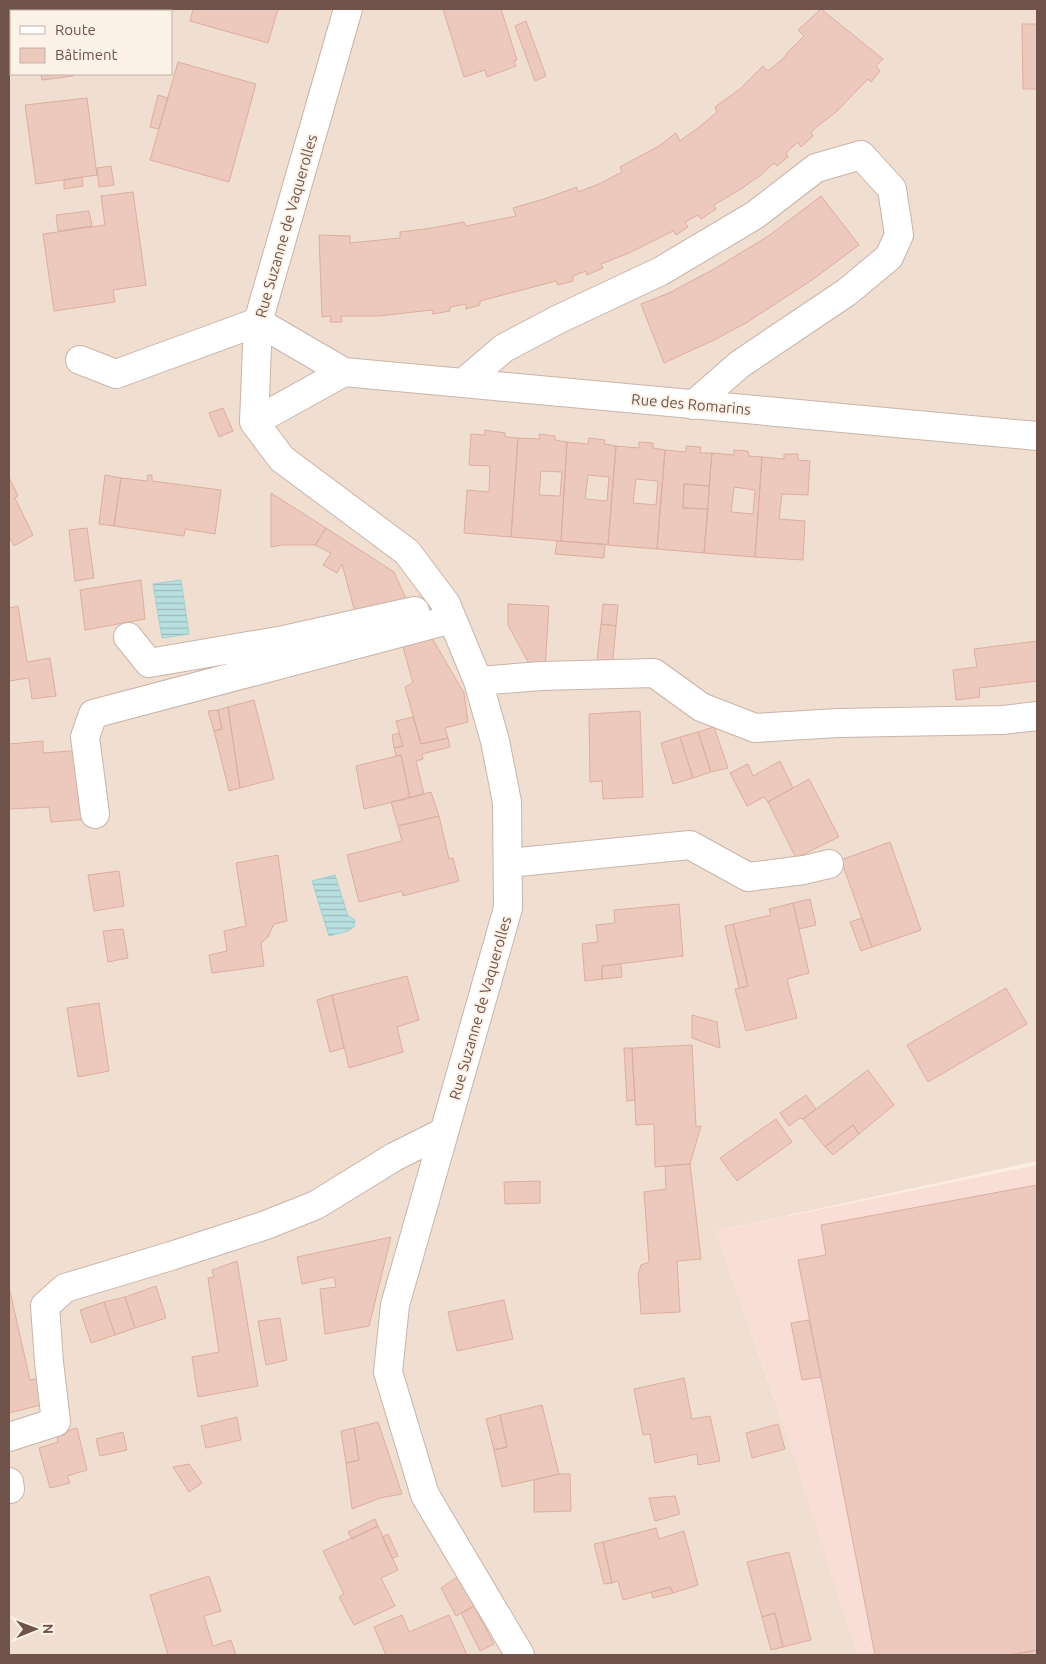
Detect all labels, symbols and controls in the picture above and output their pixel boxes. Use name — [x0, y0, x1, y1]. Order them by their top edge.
legend — [10, 10, 172, 75]
text: Route — [55, 21, 96, 38]
text: Bâtiment — [55, 46, 118, 63]
street label: Rue Suzanne de Vaquerolles — [252, 132, 320, 320]
street label: Rue des Romarins — [631, 390, 751, 418]
street label: Rue Suzanne de Vaquerolles — [446, 914, 514, 1102]
north arrow — [10, 1604, 60, 1654]
text: N — [40, 1623, 56, 1634]

